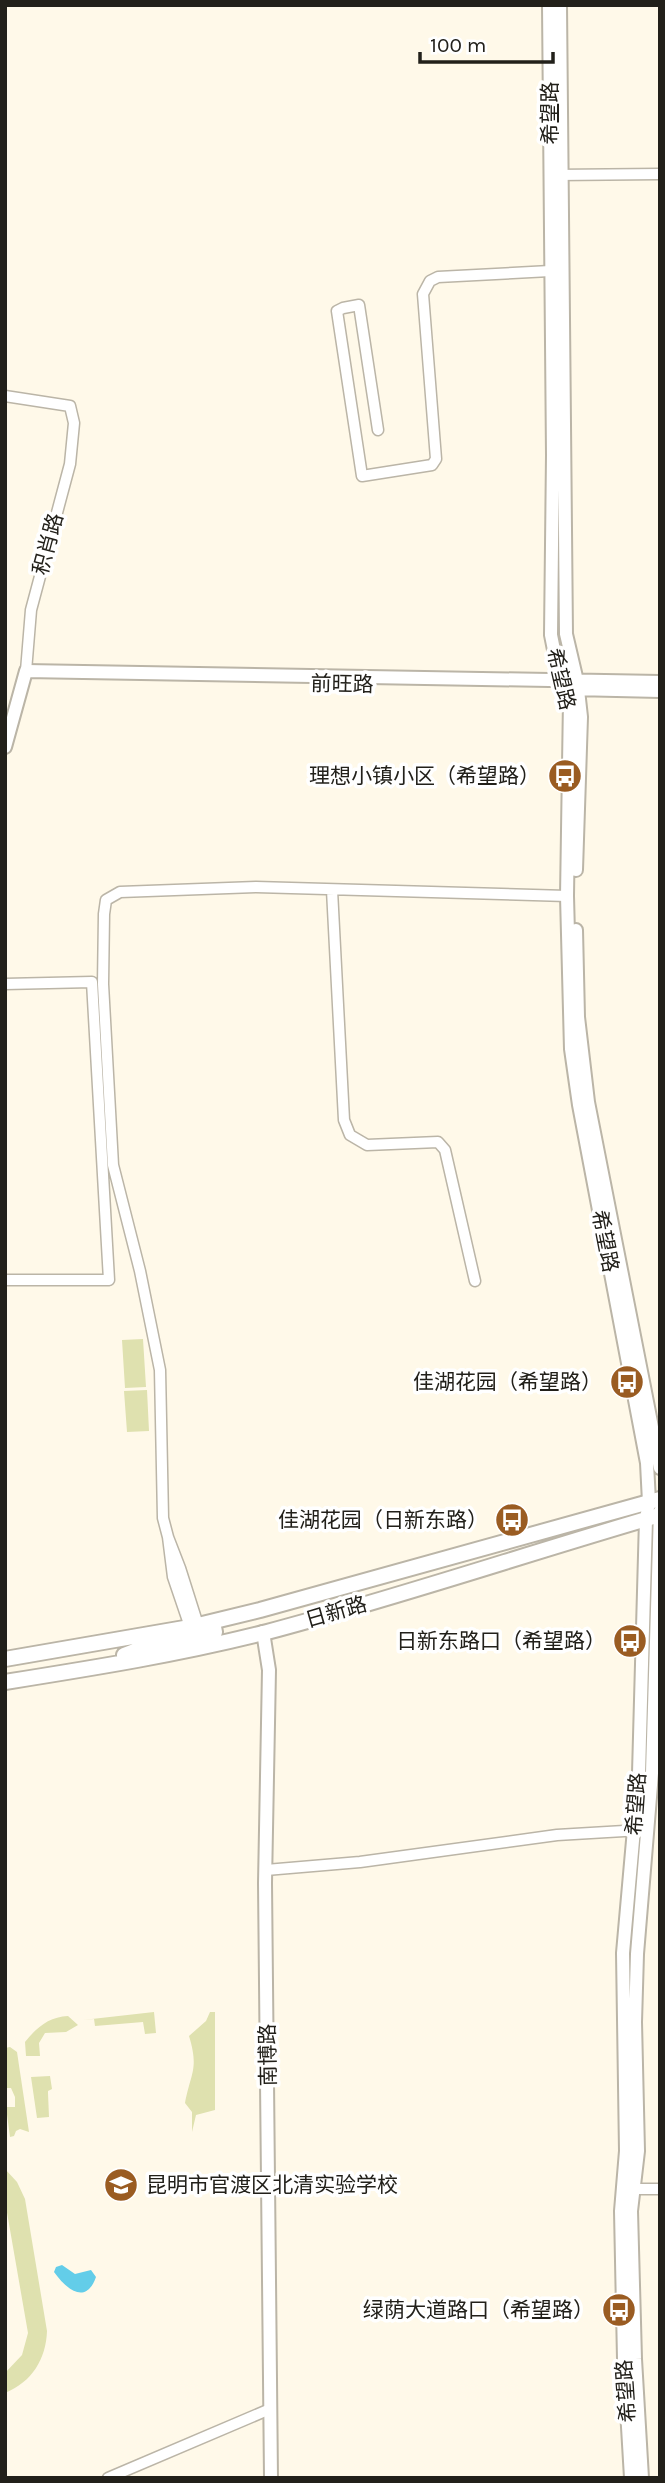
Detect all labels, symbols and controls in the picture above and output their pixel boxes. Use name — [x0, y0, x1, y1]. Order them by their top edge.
scale bar — [420, 21, 553, 65]
text: 100 m — [430, 33, 487, 57]
street label: 希望路 — [538, 82, 562, 145]
street label: 积肖路 — [28, 510, 68, 578]
street label: 希望路 — [542, 646, 580, 712]
street label: 前旺路 — [310, 671, 374, 697]
bus stop icon: 理想小镇小区（希望路） — [546, 757, 584, 795]
place label: 理想小镇小区（希望路） — [309, 764, 540, 788]
street label: 希望路 — [587, 1208, 623, 1274]
bus stop icon: 佳湖花园（希望路） — [608, 1363, 646, 1401]
place label: 佳湖花园（希望路） — [413, 1370, 602, 1394]
bus stop icon: 佳湖花园（日新东路） — [493, 1501, 531, 1539]
place label: 佳湖花园（日新东路） — [278, 1508, 488, 1532]
street label: 日新路 — [302, 1592, 370, 1632]
bus stop icon: 日新东路口（希望路） — [611, 1622, 649, 1660]
place label: 日新东路口（希望路） — [396, 1629, 606, 1653]
street label: 希望路 — [622, 1772, 650, 1836]
street label: 南博路 — [255, 2023, 281, 2087]
school or university icon: 昆明市官渡区北清实验学校 — [102, 2166, 140, 2204]
place label: 昆明市官渡区北清实验学校 — [146, 2173, 398, 2197]
bus stop icon: 绿荫大道路口（希望路） — [600, 2291, 638, 2329]
place label: 绿荫大道路口（希望路） — [363, 2298, 594, 2322]
street label: 希望路 — [612, 2359, 640, 2423]

